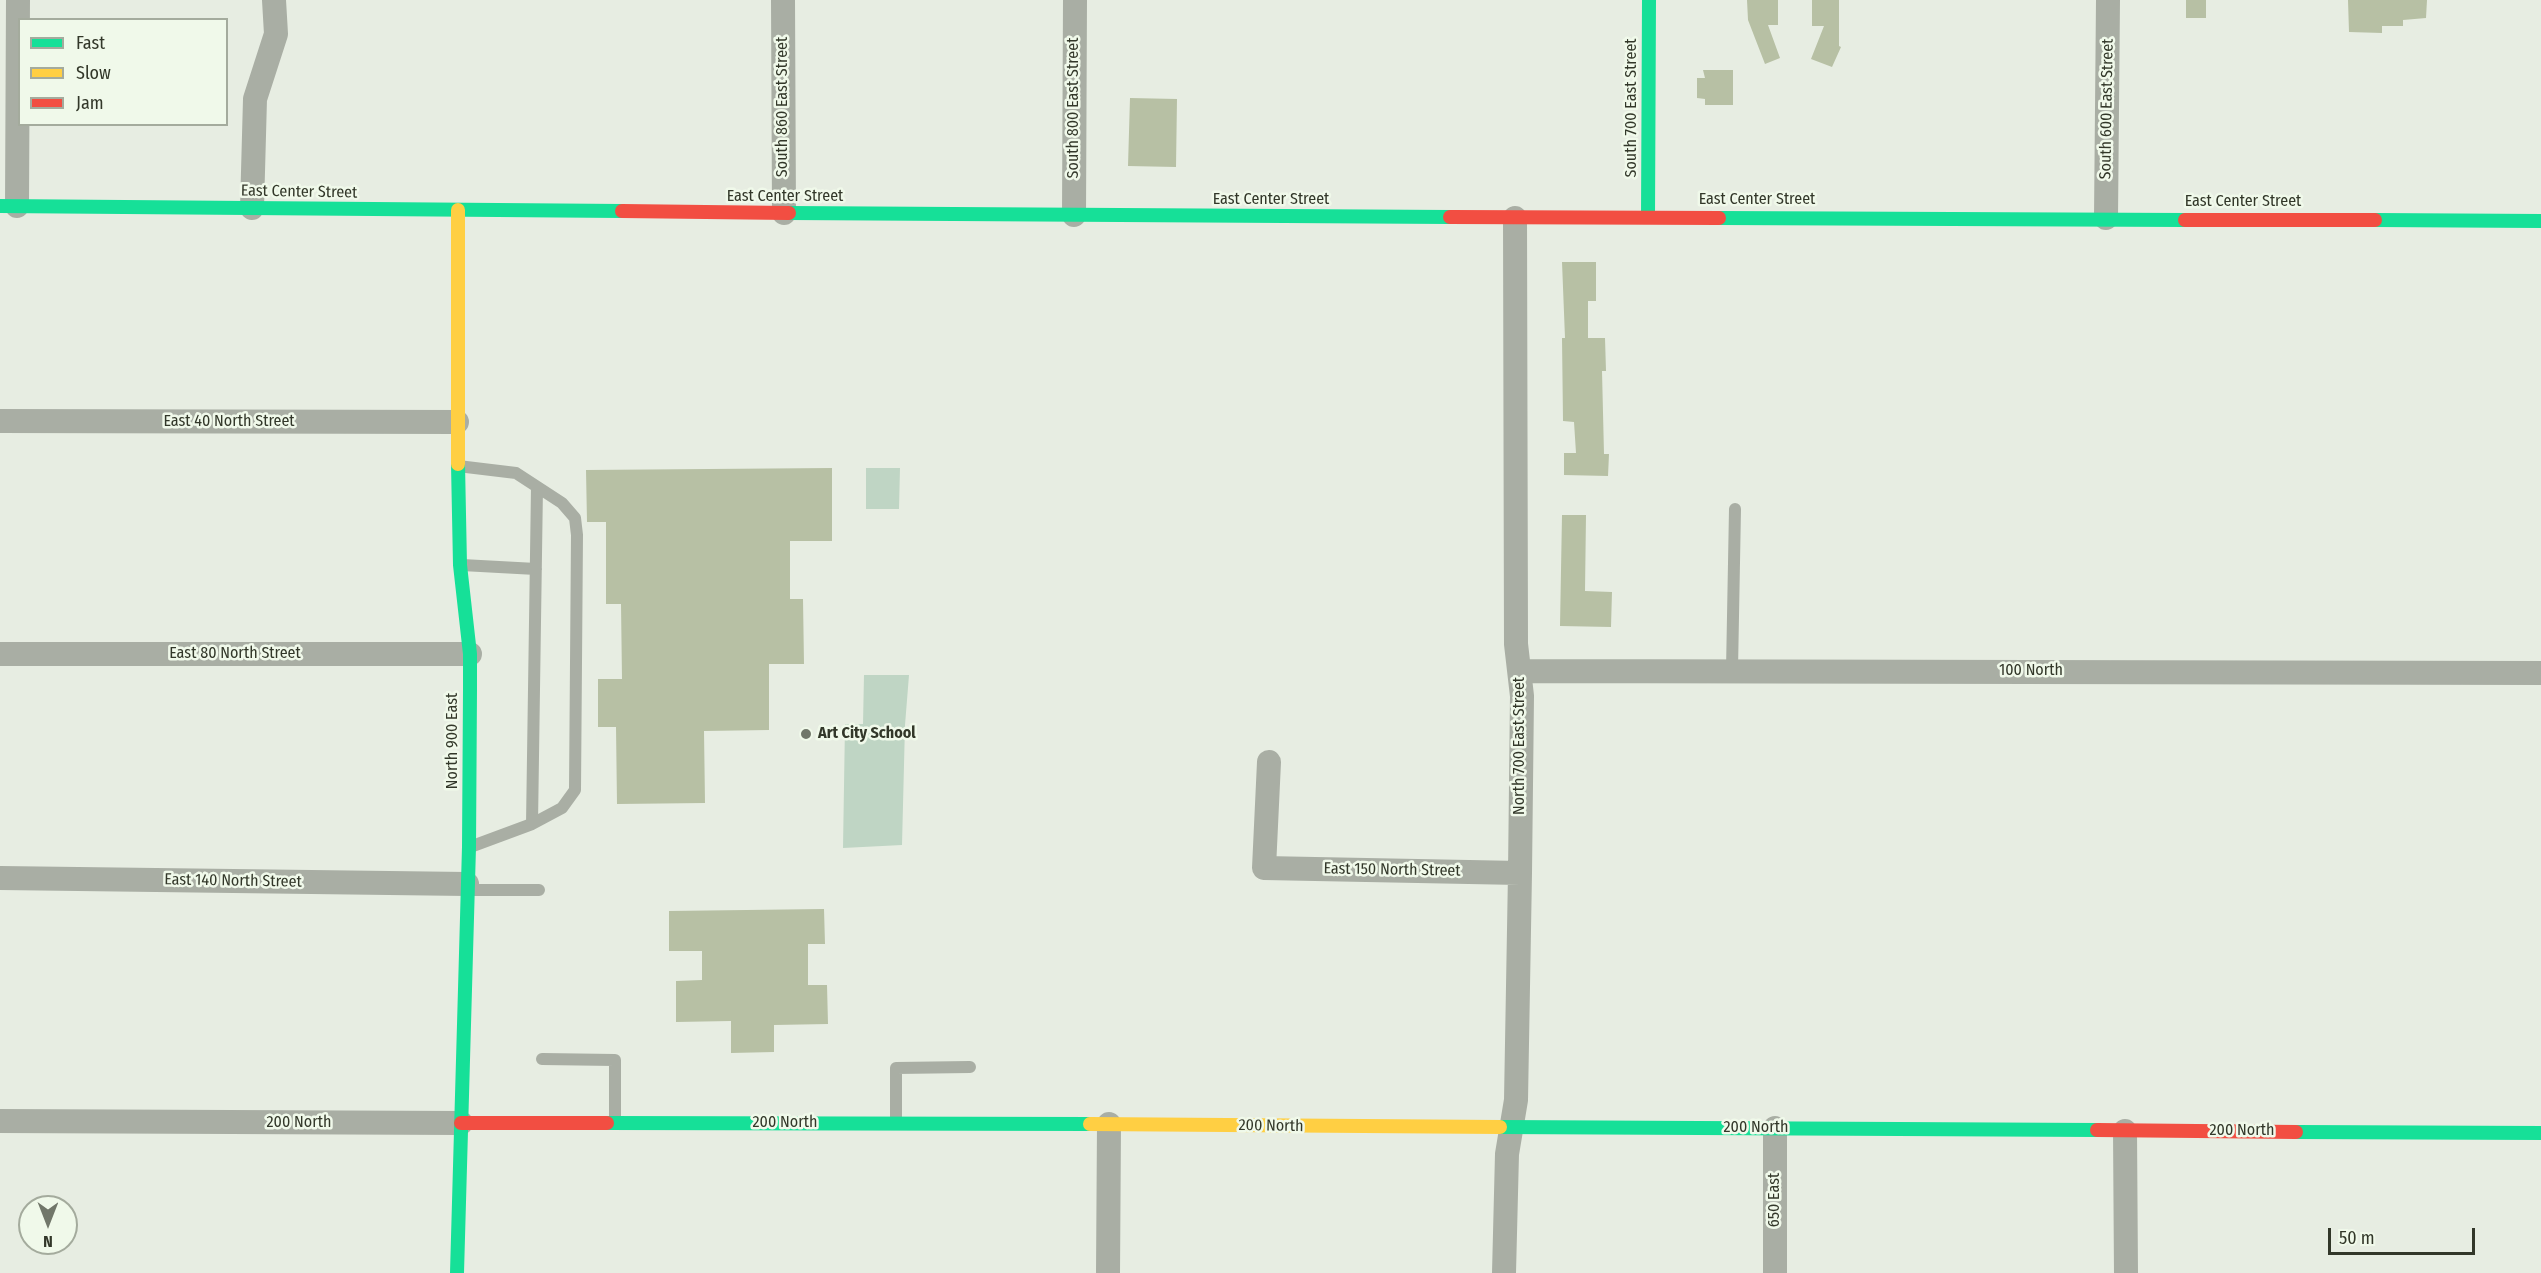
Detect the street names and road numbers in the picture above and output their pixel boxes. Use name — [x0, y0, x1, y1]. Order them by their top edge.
street label: South 860 East Street — [773, 37, 793, 177]
street label: South 800 East Street — [1064, 38, 1084, 178]
street label: South 700 East Street — [1622, 38, 1642, 178]
street label: South 600 East Street — [2096, 38, 2118, 180]
street label: East Center Street — [241, 181, 357, 203]
street label: East Center Street — [727, 187, 843, 207]
street label: East Center Street — [1213, 190, 1329, 210]
street label: East Center Street — [1699, 190, 1815, 210]
street label: East Center Street — [2185, 192, 2301, 212]
street label: East 40 North Street — [163, 412, 295, 432]
street label: East 80 North Street — [169, 644, 301, 664]
street label: 100 North — [1999, 661, 2063, 681]
street label: North 700 East Street — [1510, 677, 1530, 815]
street label: North 900 East — [443, 693, 463, 789]
street label: East 150 North Street — [1323, 859, 1461, 881]
street label: East 140 North Street — [164, 870, 302, 892]
street label: 200 North — [267, 1113, 331, 1133]
street label: 200 North — [753, 1113, 817, 1133]
street label: 200 North — [1238, 1116, 1304, 1136]
street label: 200 North — [1724, 1118, 1788, 1138]
street label: 200 North — [2210, 1121, 2274, 1141]
street label: 650 East — [1765, 1173, 1785, 1227]

